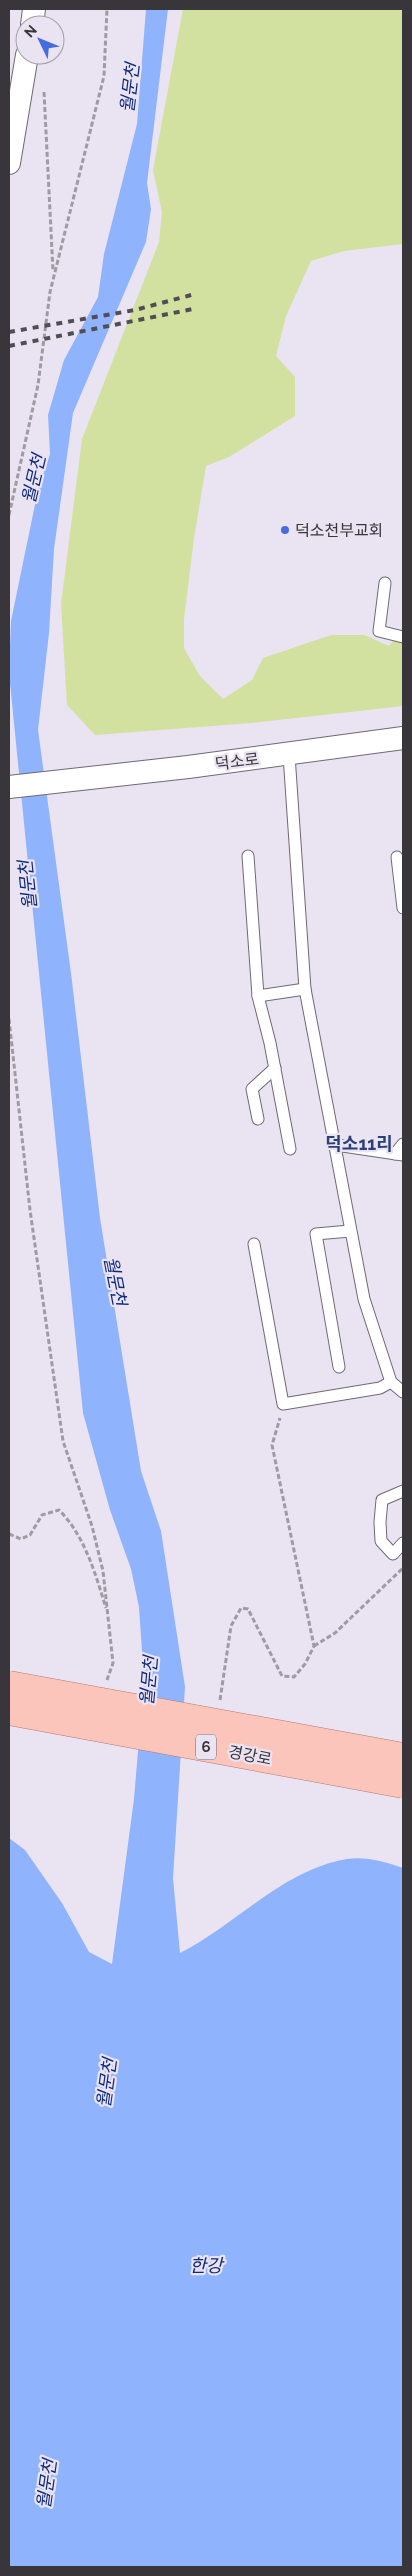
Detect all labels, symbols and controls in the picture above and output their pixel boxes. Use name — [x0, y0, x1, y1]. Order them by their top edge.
north arrow — [15, 15, 65, 65]
text: N — [21, 22, 40, 40]
water label: 월문천 — [116, 60, 143, 114]
water label: 월문천 — [18, 450, 50, 505]
place label: 덕소천부교회 — [295, 521, 383, 540]
marker: 덕소천부교회 — [279, 524, 291, 536]
street label: 덕소로 — [214, 749, 260, 774]
water label: 월문천 — [14, 857, 41, 911]
district label: 덕소11리 — [325, 1133, 393, 1154]
water label: 월문천 — [100, 1255, 131, 1310]
water label: 월문천 — [136, 1653, 161, 1707]
road number: 6 — [196, 1734, 216, 1760]
street label: 경강로 — [226, 1742, 274, 1769]
water label: 월문천 — [93, 2054, 121, 2109]
water label: 한강 — [189, 2255, 225, 2276]
water label: 월문천 — [33, 2455, 61, 2510]

